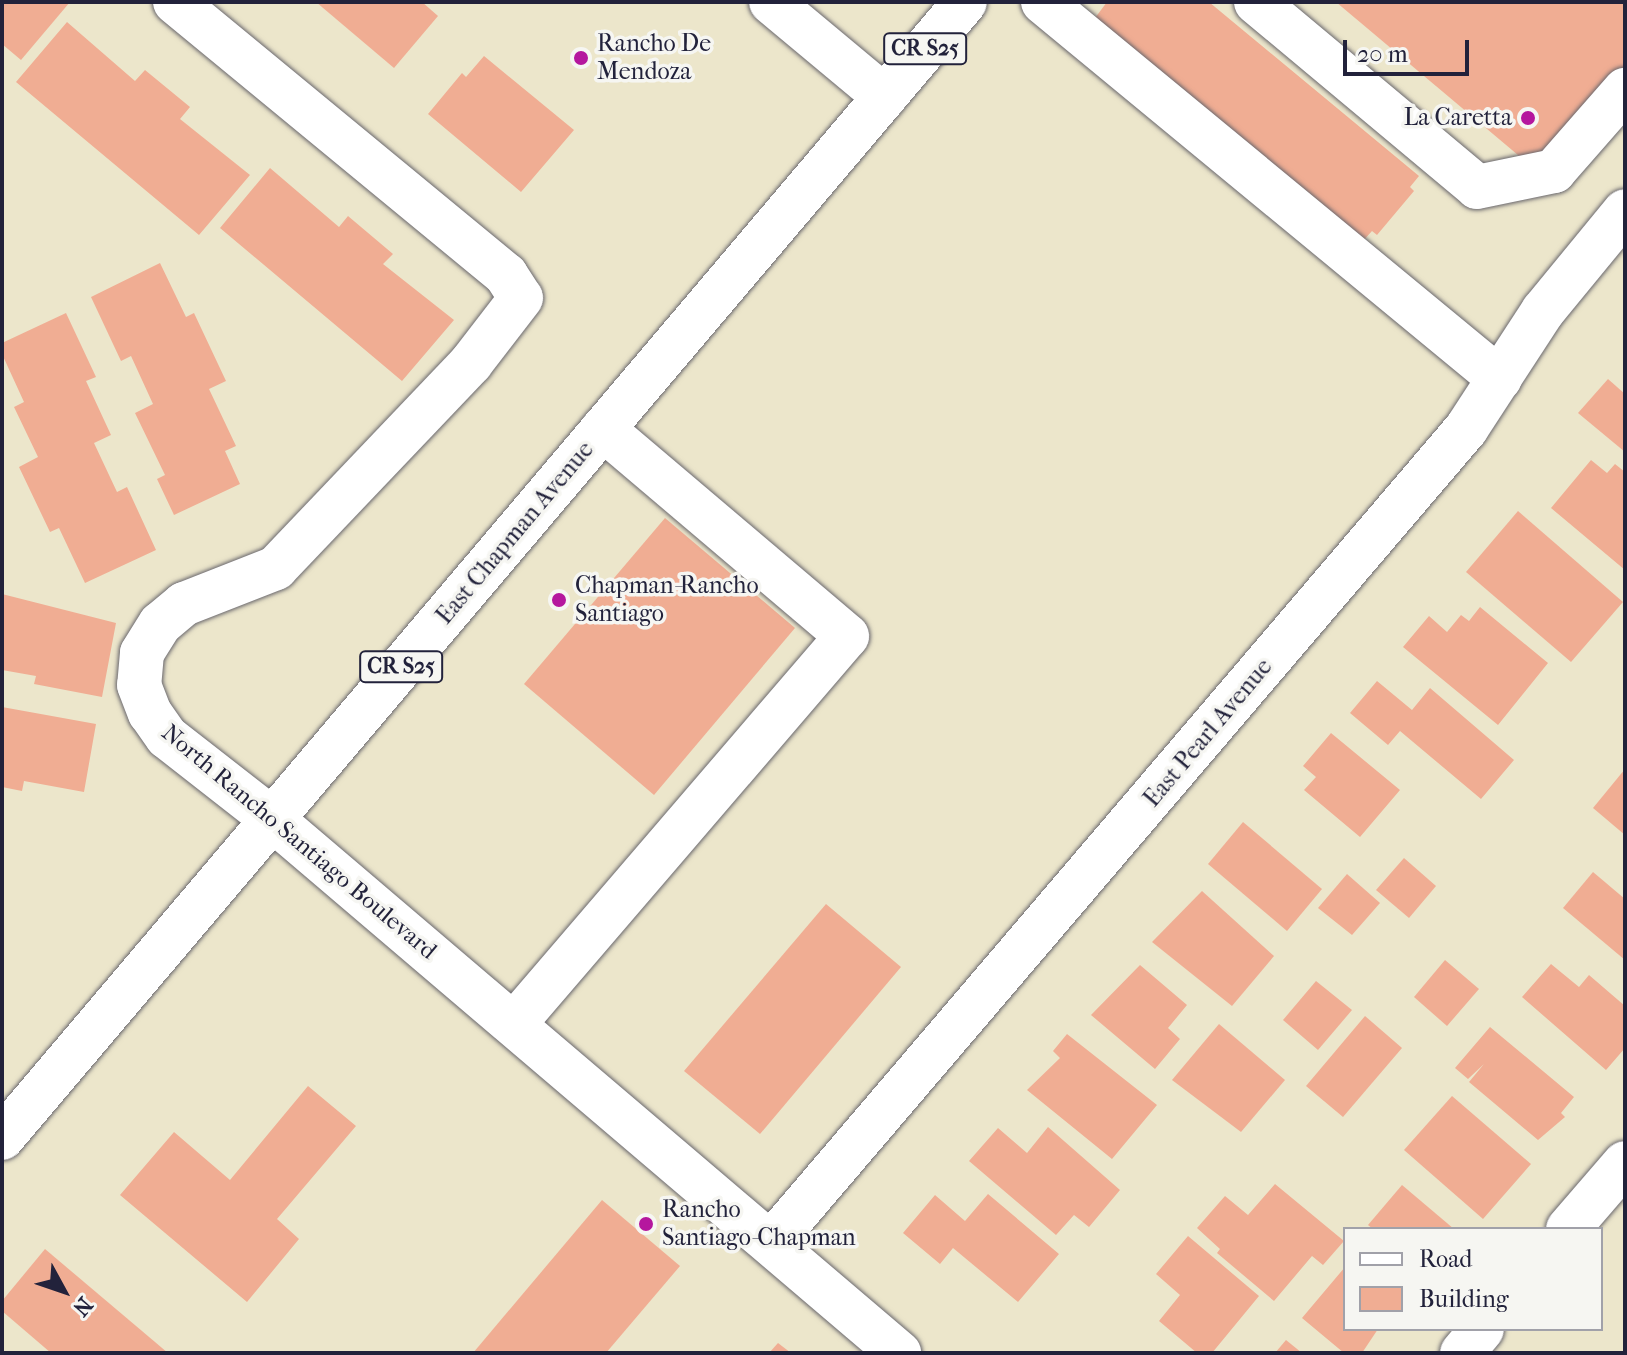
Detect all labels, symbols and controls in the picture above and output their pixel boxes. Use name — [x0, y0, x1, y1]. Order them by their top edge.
scale bar — [1347, 24, 1473, 74]
place label: Rancho De Mendoza — [597, 30, 711, 86]
road number: CR S25 — [883, 31, 967, 67]
text: 20 m — [1357, 40, 1408, 68]
marker: Rancho De Mendoza — [572, 49, 590, 67]
place label: La Caretta — [1404, 104, 1512, 132]
marker: La Caretta — [1519, 109, 1537, 127]
street label: East Chapman Avenue — [430, 436, 600, 630]
place label: Chapman-Rancho Santiago — [575, 572, 759, 628]
marker: Chapman-Rancho Santiago — [550, 591, 568, 609]
road number: CR S25 — [359, 649, 443, 685]
street label: East Pearl Avenue — [1138, 653, 1278, 813]
street label: North Rancho Santiago Boulevard — [156, 718, 442, 966]
place label: Rancho Santiago-Chapman — [662, 1196, 856, 1252]
marker: Rancho Santiago-Chapman — [637, 1215, 655, 1233]
legend — [1343, 1227, 1603, 1331]
text: Road — [1419, 1245, 1472, 1273]
north arrow — [24, 1251, 104, 1331]
text: Building — [1419, 1285, 1509, 1313]
text: N — [67, 1292, 98, 1321]

